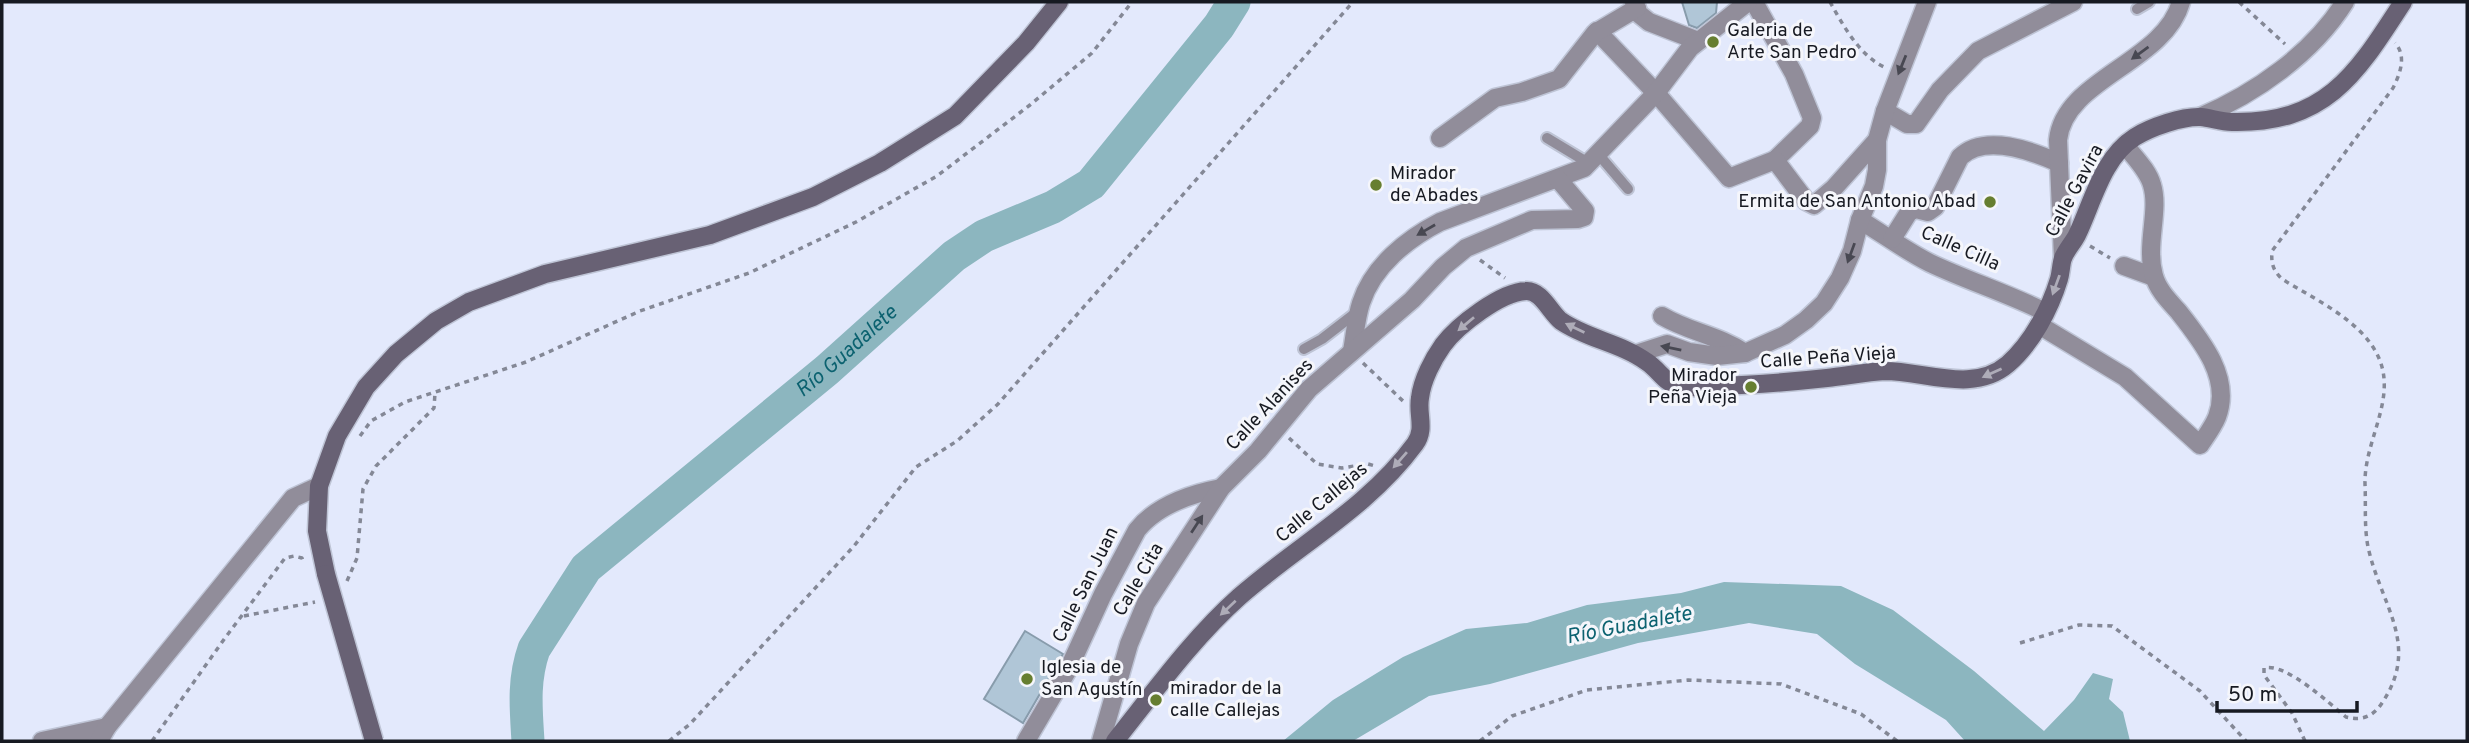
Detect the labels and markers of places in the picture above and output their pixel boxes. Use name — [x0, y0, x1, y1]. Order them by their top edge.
place label: Galeria de Arte San Pedro — [1727, 19, 1857, 65]
marker: Galeria de Arte San Pedro — [1705, 34, 1721, 50]
place label: Mirador de Abades — [1390, 162, 1478, 208]
marker: Mirador de Abades — [1368, 177, 1384, 193]
place label: Ermita de San Antonio Abad — [1738, 190, 1976, 214]
marker: Ermita de San Antonio Abad — [1982, 194, 1998, 210]
place label: Mirador Peña Vieja — [1648, 364, 1738, 410]
marker: Mirador Peña Vieja — [1743, 379, 1759, 395]
place label: Iglesia de San Agustín — [1041, 656, 1143, 702]
marker: Iglesia de San Agustín — [1019, 671, 1035, 687]
place label: mirador de la calle Callejas — [1170, 677, 1282, 723]
marker: mirador de la calle Callejas — [1148, 692, 1164, 708]

